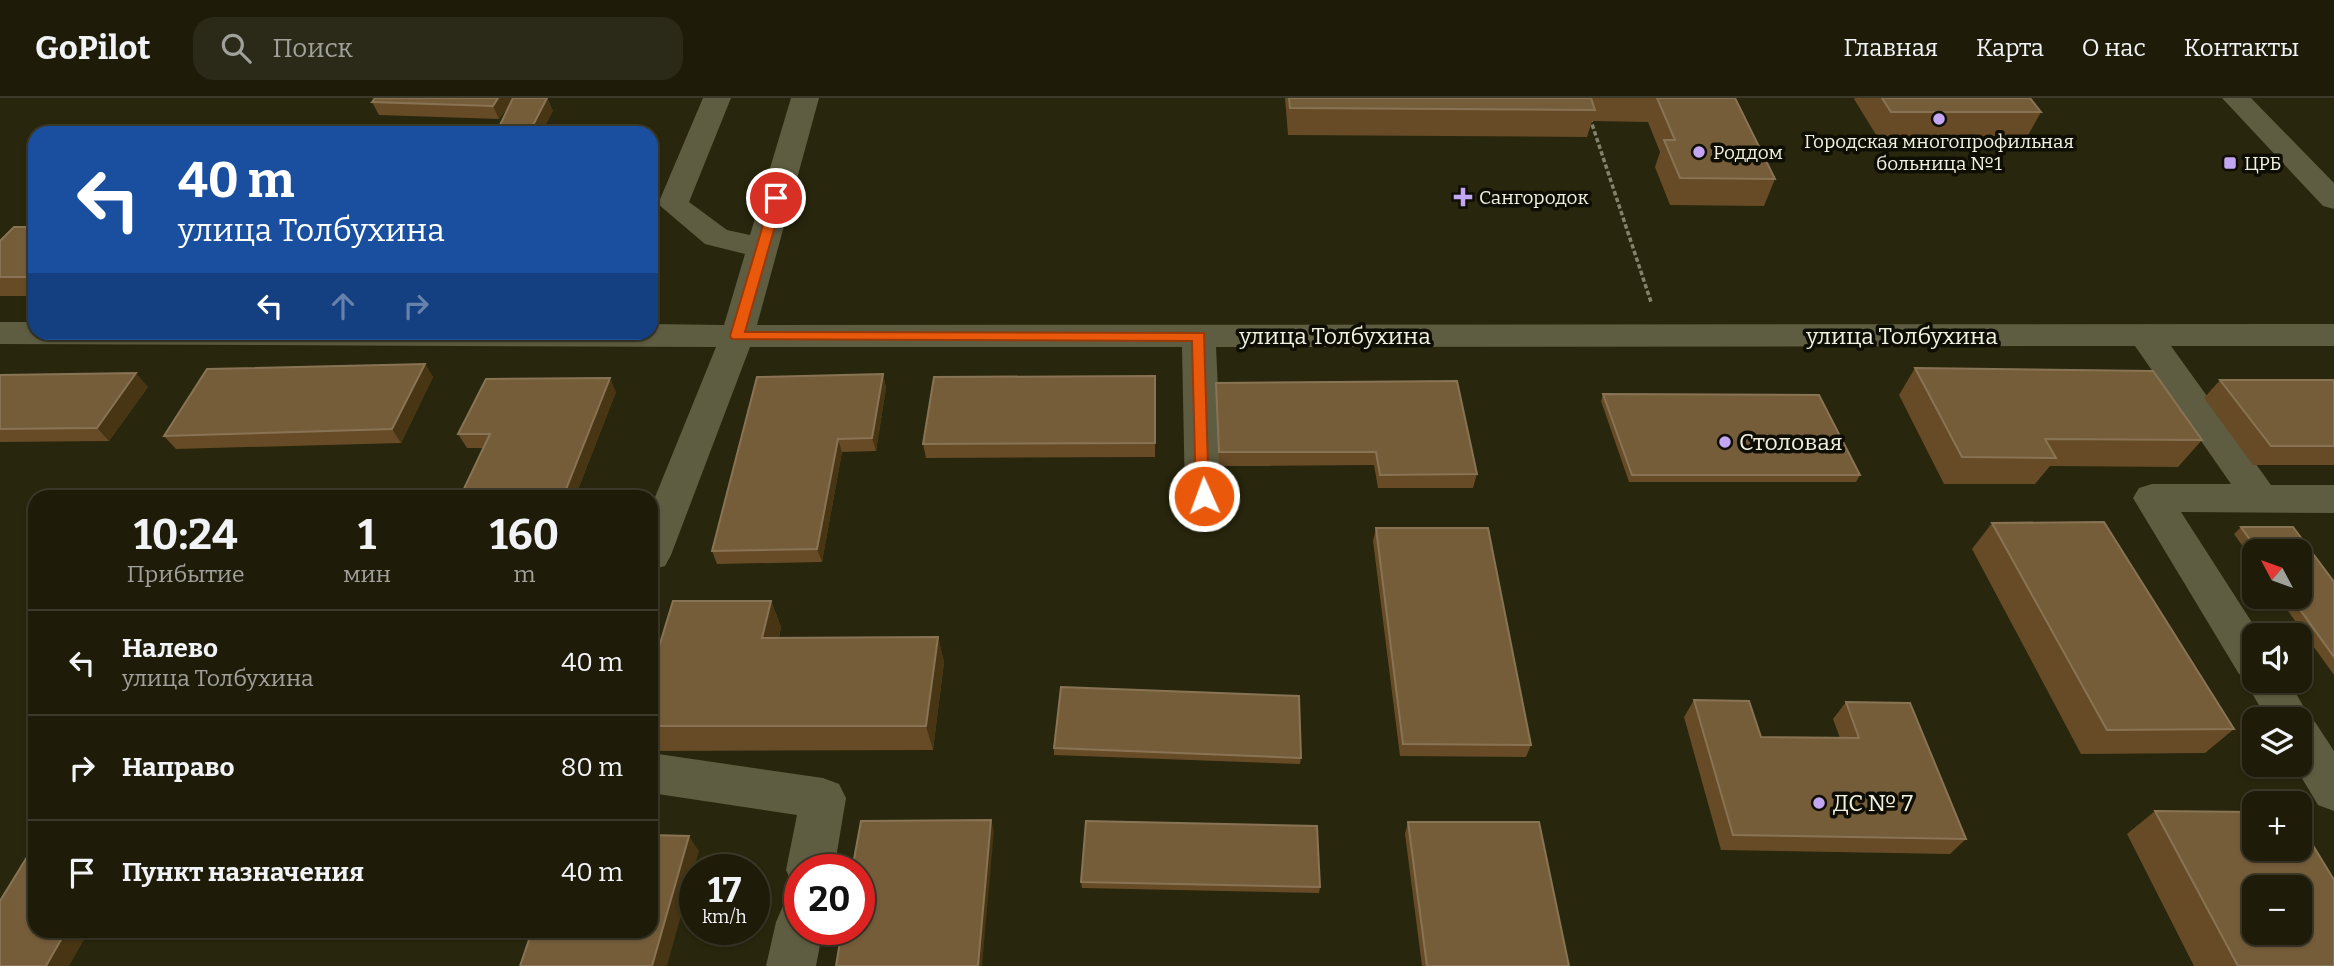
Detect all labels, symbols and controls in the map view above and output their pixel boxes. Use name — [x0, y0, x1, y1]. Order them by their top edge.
search box — [193, 17, 683, 80]
text: GoPilot — [35, 28, 151, 68]
icon: search — [217, 29, 255, 67]
text: Поиск — [273, 33, 353, 64]
text: Главная — [1843, 34, 1938, 62]
text: Карта — [1976, 34, 2044, 62]
text: О нас — [2082, 34, 2146, 62]
text: Контакты — [2184, 34, 2299, 62]
marker: Городская многопрофильная больница №1 — [1931, 111, 1947, 127]
place label: Городская многопрофильная больница №1 — [1804, 130, 2074, 175]
place label: Роддом — [1713, 141, 1783, 164]
marker: Роддом — [1691, 144, 1707, 160]
text: 40 m — [178, 151, 295, 210]
place label: ЦРБ — [2244, 152, 2281, 175]
icon: left — [63, 154, 154, 245]
marker: ЦРБ — [2222, 155, 2238, 171]
pin — [746, 168, 806, 228]
icon: arrive — [757, 179, 795, 217]
place label: Сангородок — [1479, 186, 1589, 209]
marker: Сангородок — [1453, 187, 1473, 207]
text: улица Толбухина — [178, 211, 445, 249]
icon: left — [251, 287, 289, 325]
icon: ahead — [324, 287, 362, 325]
icon: right — [397, 287, 435, 325]
street label: улица Толбухина — [1238, 322, 1431, 350]
street label: улица Толбухина — [1805, 322, 1998, 350]
place label: Столовая — [1739, 428, 1843, 456]
marker: Столовая — [1717, 434, 1733, 450]
position arrow — [1167, 459, 1241, 533]
text: 10:24 — [134, 510, 238, 560]
text: 1 — [358, 510, 376, 560]
text: 160 — [490, 510, 559, 560]
north arrow — [2242, 539, 2312, 609]
map controls — [2242, 539, 2312, 945]
text: Прибытие — [127, 560, 245, 588]
text: мин — [343, 560, 391, 588]
text: m — [514, 560, 535, 588]
button: sound — [2242, 623, 2312, 693]
text: Налево — [122, 633, 218, 664]
icon: left — [63, 644, 101, 682]
text: 40 m — [561, 647, 623, 678]
text: улица Толбухина — [122, 664, 314, 692]
button: layers — [2242, 707, 2312, 777]
icon: right — [63, 749, 101, 787]
text: Направо — [122, 752, 235, 783]
text: 80 m — [561, 752, 623, 783]
place label: ДС № 7 — [1833, 789, 1913, 817]
button: + — [2242, 791, 2312, 861]
marker: ДС № 7 — [1811, 795, 1827, 811]
icon: arrive — [63, 854, 101, 892]
speed limit sign: 20 — [784, 854, 875, 945]
text: Пункт назначения — [122, 857, 364, 888]
text: 40 m — [561, 857, 623, 888]
text: 17 — [708, 869, 741, 911]
button: − — [2242, 875, 2312, 945]
text: km/h — [702, 906, 747, 928]

